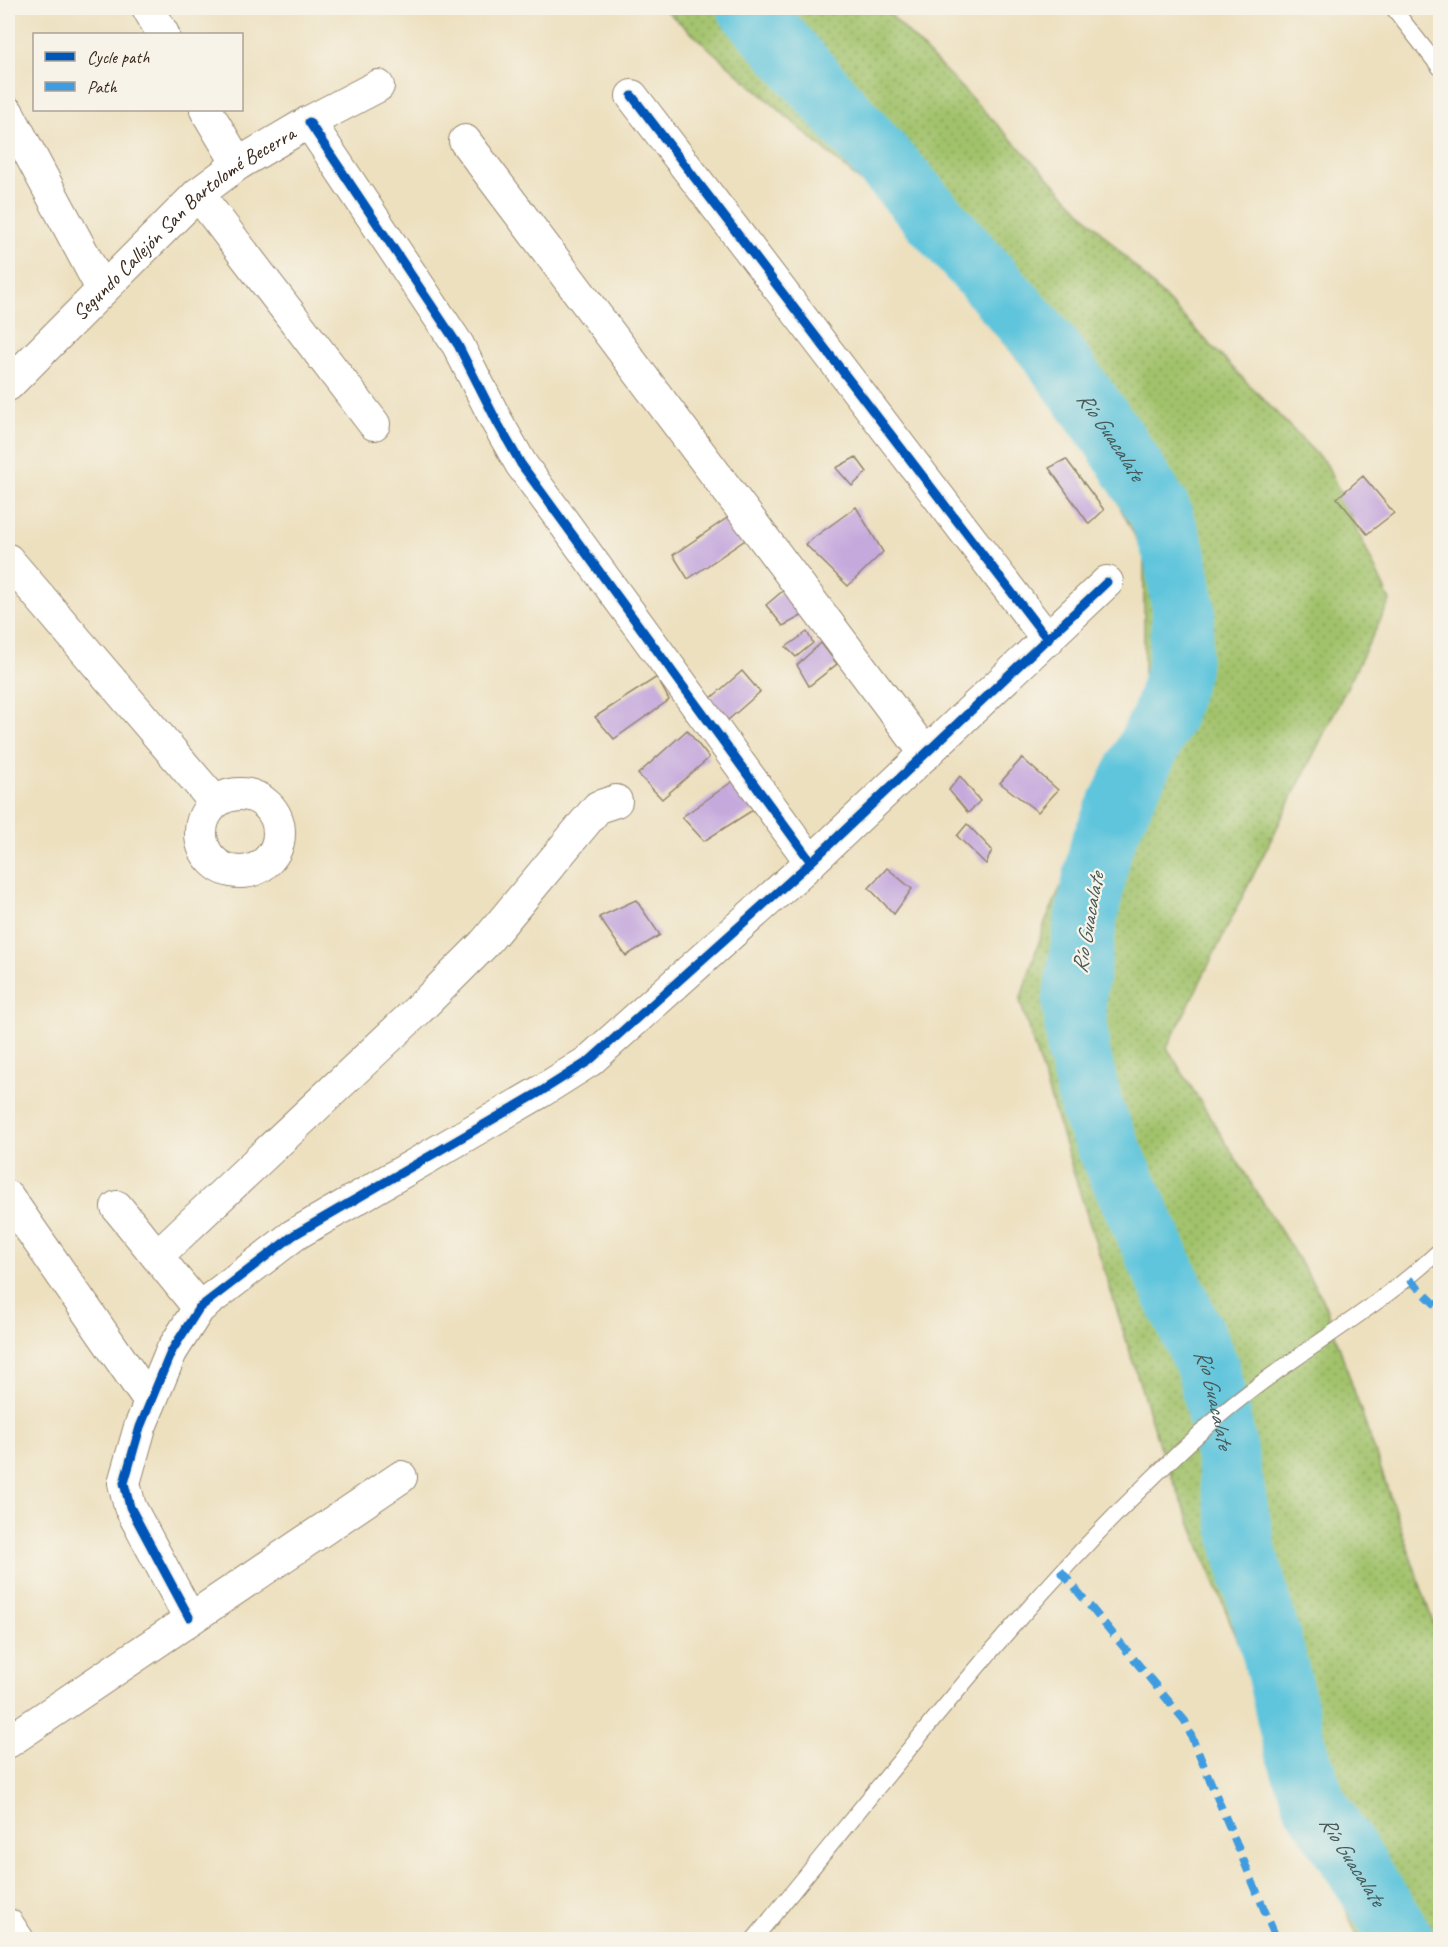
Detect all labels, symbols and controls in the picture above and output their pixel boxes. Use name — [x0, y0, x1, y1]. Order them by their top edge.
legend — [33, 33, 243, 111]
text: Cycle path — [87, 46, 150, 68]
text: Path — [87, 76, 117, 98]
street label: Segundo Callejón San Bartolomé Becerra — [67, 119, 302, 326]
water label: Río Guacalate — [1071, 386, 1152, 488]
water label: Río Guacalate — [1065, 868, 1111, 975]
water label: Río Guacalate — [1187, 1345, 1240, 1454]
water label: Río Guacalate — [1313, 1811, 1393, 1914]

